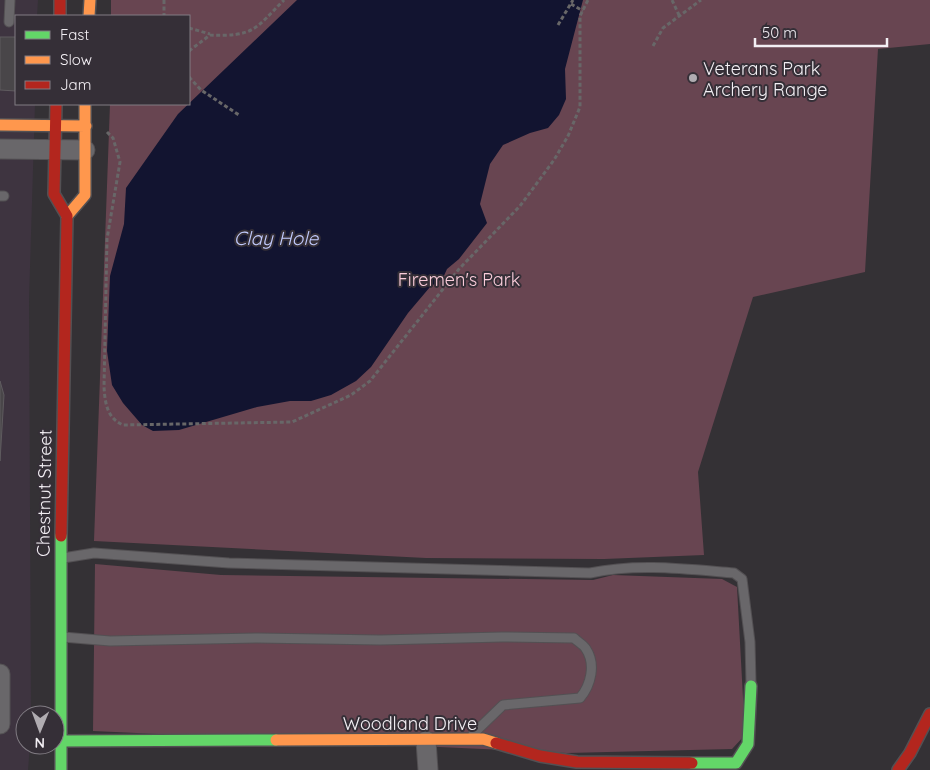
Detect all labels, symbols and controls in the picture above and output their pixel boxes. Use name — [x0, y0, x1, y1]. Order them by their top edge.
legend — [15, 15, 190, 105]
scale bar — [755, 15, 888, 47]
text: 50 m — [762, 23, 797, 42]
text: Fast — [60, 25, 89, 44]
text: Slow — [60, 50, 92, 69]
place label: Veterans Park Archery Range — [703, 57, 827, 101]
marker: Veterans Park Archery Range — [687, 72, 699, 84]
text: Jam — [60, 75, 91, 94]
water label: Clay Hole — [234, 226, 319, 250]
park label: Firemen's Park — [398, 268, 520, 291]
street label: Chestnut Street — [31, 429, 57, 557]
north arrow — [15, 705, 65, 755]
street label: Woodland Drive — [343, 712, 477, 735]
text: N — [34, 734, 45, 752]

